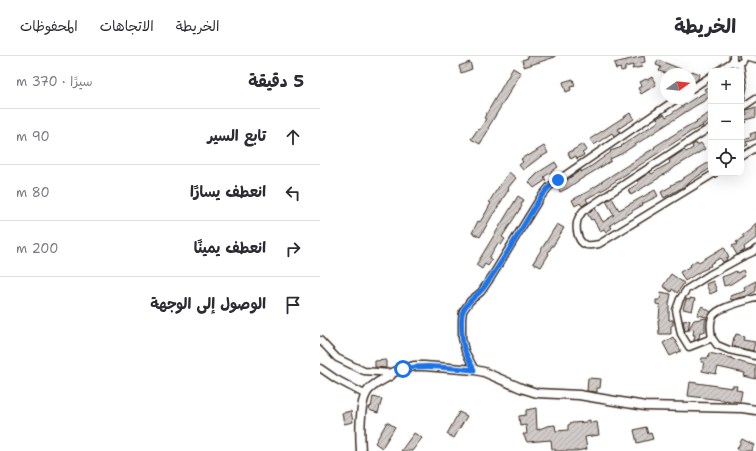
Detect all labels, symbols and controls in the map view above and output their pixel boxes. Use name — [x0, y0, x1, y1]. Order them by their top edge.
text: الخريطة — [674, 14, 736, 39]
text: المحفوظات — [20, 17, 78, 35]
text: الاتجاهات — [100, 17, 154, 35]
text: الخريطة — [176, 17, 219, 35]
north arrow — [660, 68, 696, 104]
map controls — [708, 68, 744, 176]
button: + — [708, 68, 744, 104]
text: 5 دقيقة — [248, 70, 304, 92]
text: سيرًا · 370 m — [16, 73, 93, 90]
button: − — [708, 104, 744, 140]
text: تابع السير — [207, 126, 266, 146]
icon: ahead — [282, 126, 304, 148]
text: 90 m — [16, 128, 50, 145]
button: locate — [708, 140, 744, 176]
route end — [549, 171, 567, 189]
text: انعطف يسارًا — [190, 182, 266, 202]
icon: left — [282, 182, 304, 204]
text: 80 m — [16, 184, 50, 201]
text: انعطف يمينًا — [194, 238, 266, 258]
icon: right — [282, 238, 304, 260]
text: 200 m — [16, 240, 58, 257]
text: الوصول إلى الوجهة — [150, 294, 266, 314]
icon: arrive — [282, 294, 304, 316]
route start — [394, 360, 412, 378]

